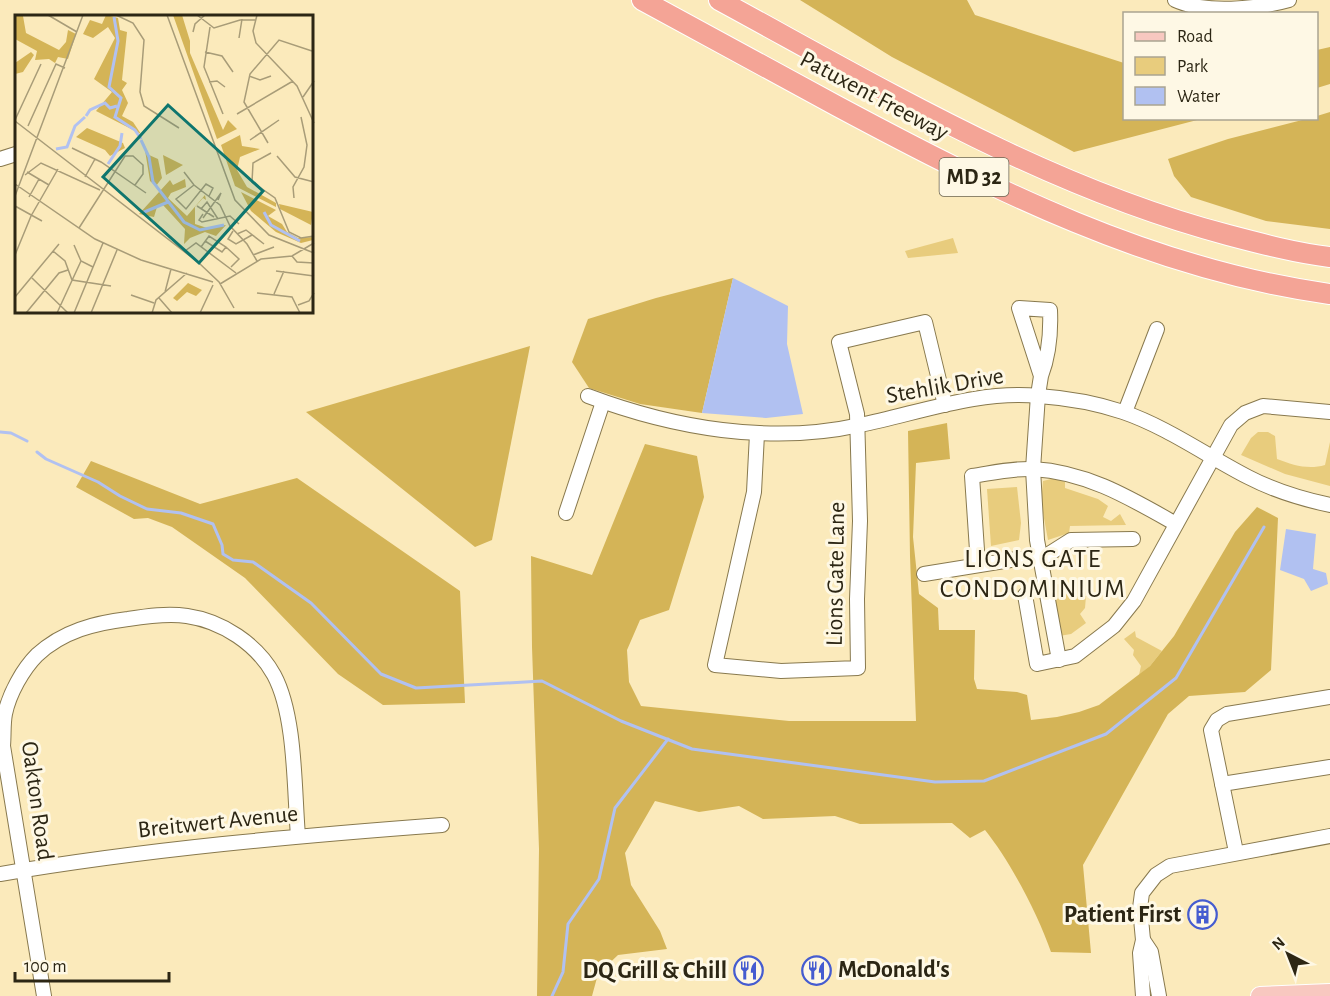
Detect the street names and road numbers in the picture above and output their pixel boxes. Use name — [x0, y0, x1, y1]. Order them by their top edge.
street label: Patuxent Freeway — [796, 47, 952, 145]
road number: MD 32 — [940, 158, 1008, 196]
street label: Stehlik Drive — [884, 364, 1006, 408]
street label: Lions Gate Lane — [823, 502, 849, 646]
street label: Oakton Road — [17, 740, 57, 862]
street label: Breitwert Avenue — [137, 802, 299, 842]

